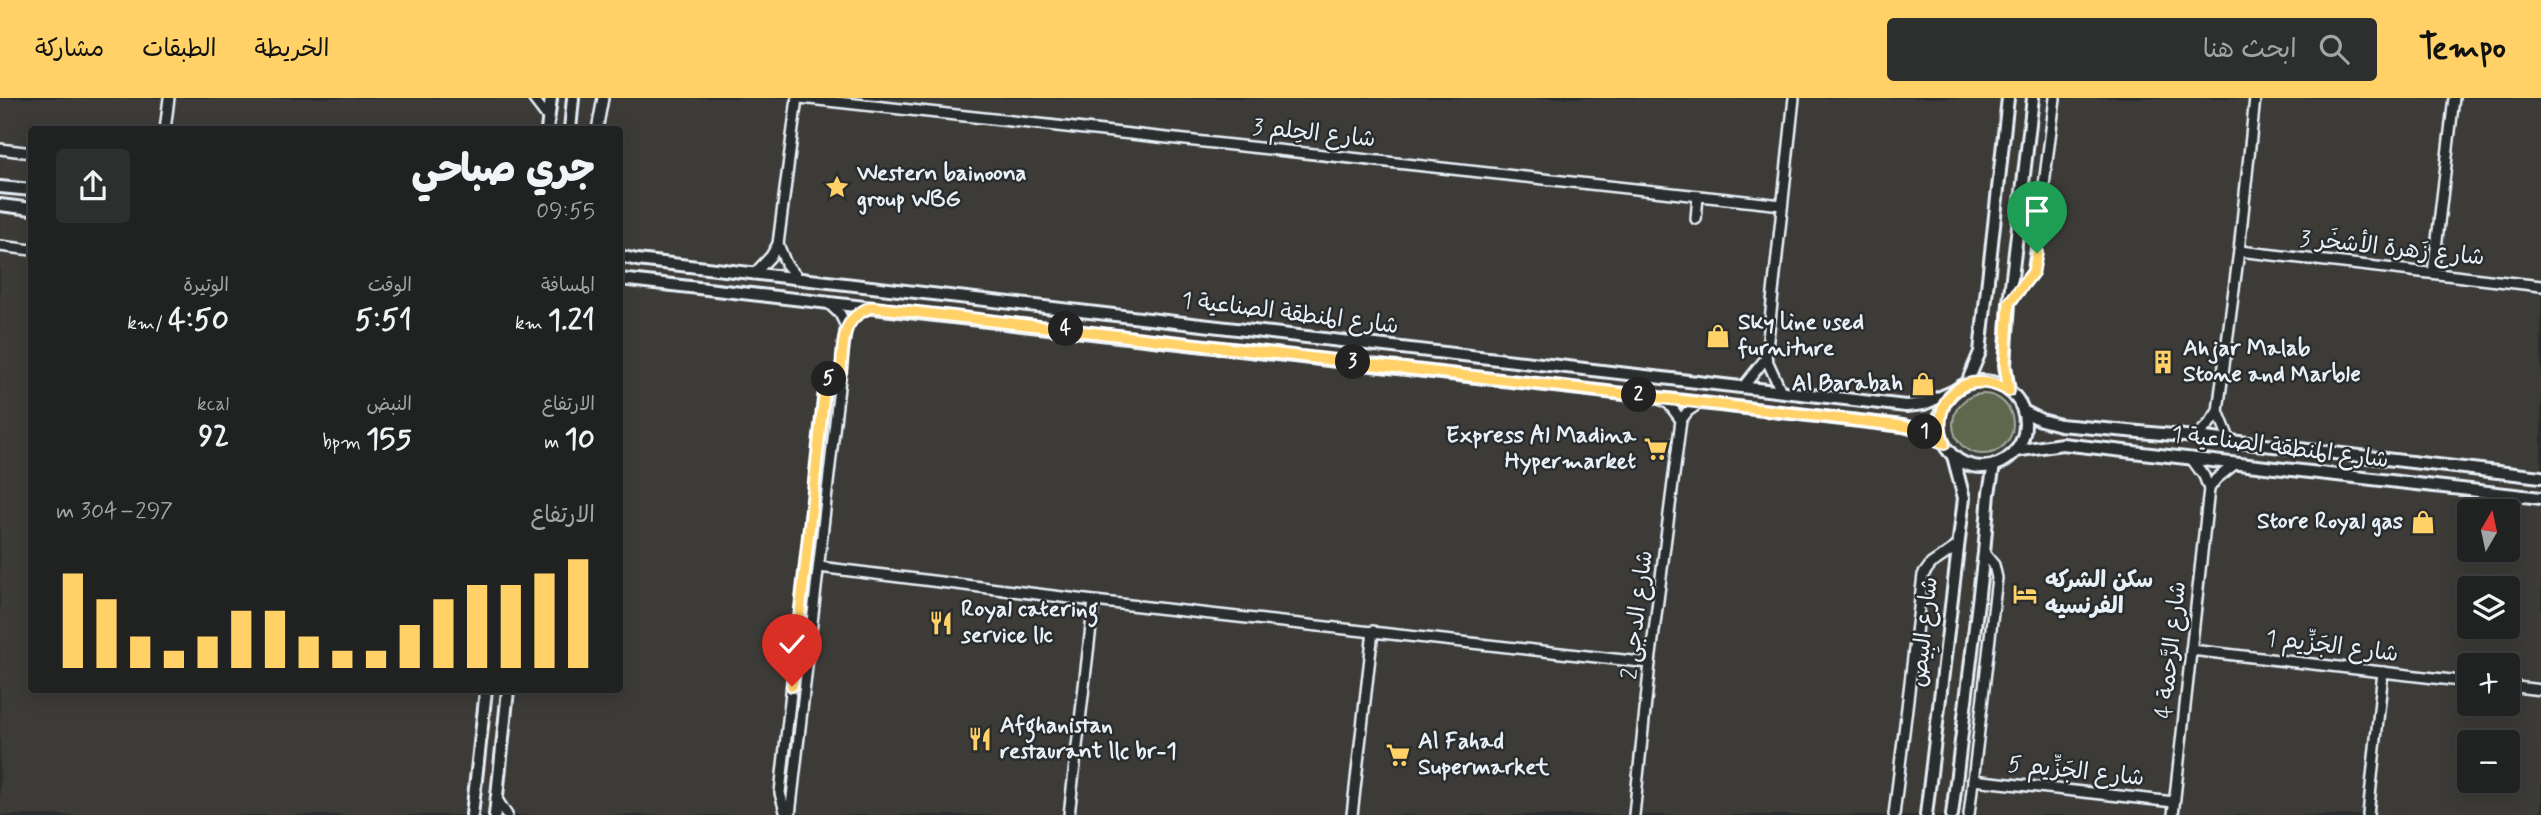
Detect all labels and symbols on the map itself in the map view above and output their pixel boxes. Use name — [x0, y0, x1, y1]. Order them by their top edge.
street label: شارع الحِلم 3 — [1251, 113, 1377, 156]
place label: Western bainoona group WBG — [856, 159, 1026, 215]
place icon: Western bainoona group WBG — [823, 173, 851, 201]
pin — [2007, 181, 2067, 253]
street label: شارع زَهرة الأشخَر 3 — [2298, 221, 2486, 274]
street label: شارع المنطقة الصناعية 1 — [1180, 286, 1400, 342]
place label: Sky line used furniture — [1737, 308, 1864, 364]
pin: 4 — [1048, 312, 1084, 346]
shop icon: Sky line used furniture — [1704, 322, 1732, 350]
place label: Ahjar Malab Stone and Marble — [2183, 334, 2361, 390]
pin: 3 — [1336, 344, 1370, 380]
building icon: Ahjar Malab Stone and Marble — [2149, 348, 2177, 376]
pin: 5 — [812, 362, 846, 396]
place label: Al Barabah — [1792, 369, 1903, 399]
shop icon: Al Barabah — [1909, 370, 1937, 398]
pin: 2 — [1622, 378, 1656, 412]
pin: 1 — [1908, 414, 1942, 450]
street label: شارع المنطقة الصناعية 1 — [2170, 420, 2390, 476]
place label: Express Al Madina Hypermarket — [1446, 421, 1637, 477]
supermarket icon: Express Al Madina Hypermarket — [1642, 435, 1670, 463]
north arrow — [2457, 499, 2520, 562]
place label: Store Royal gas — [2257, 507, 2404, 537]
shop icon: Store Royal gas — [2409, 508, 2437, 536]
street label: شارع الدجى 2 — [1615, 549, 1661, 681]
place label: سكن الشركه الفرنسيه — [2045, 566, 2153, 622]
street label: شارع البِيص — [1904, 575, 1948, 689]
hotel icon: سكن الشركه الفرنسيه — [2011, 580, 2039, 608]
street label: شارع الرَّحمة 4 — [2150, 580, 2194, 720]
place label: Royal catering service llc — [960, 595, 1099, 651]
restaurant icon: Royal catering service llc — [927, 609, 955, 637]
pin — [762, 614, 822, 686]
street label: شارع الجَزِّيم 1 — [2264, 623, 2400, 671]
place label: Afghanistan restaurant llc br-1 — [1000, 711, 1177, 767]
restaurant icon: Afghanistan restaurant llc br-1 — [966, 725, 994, 753]
place label: Al Fahad Supermarket — [1418, 727, 1550, 783]
supermarket icon: Al Fahad Supermarket — [1384, 741, 1412, 769]
street label: شارع الجَزِّيم 5 — [2006, 749, 2146, 795]

